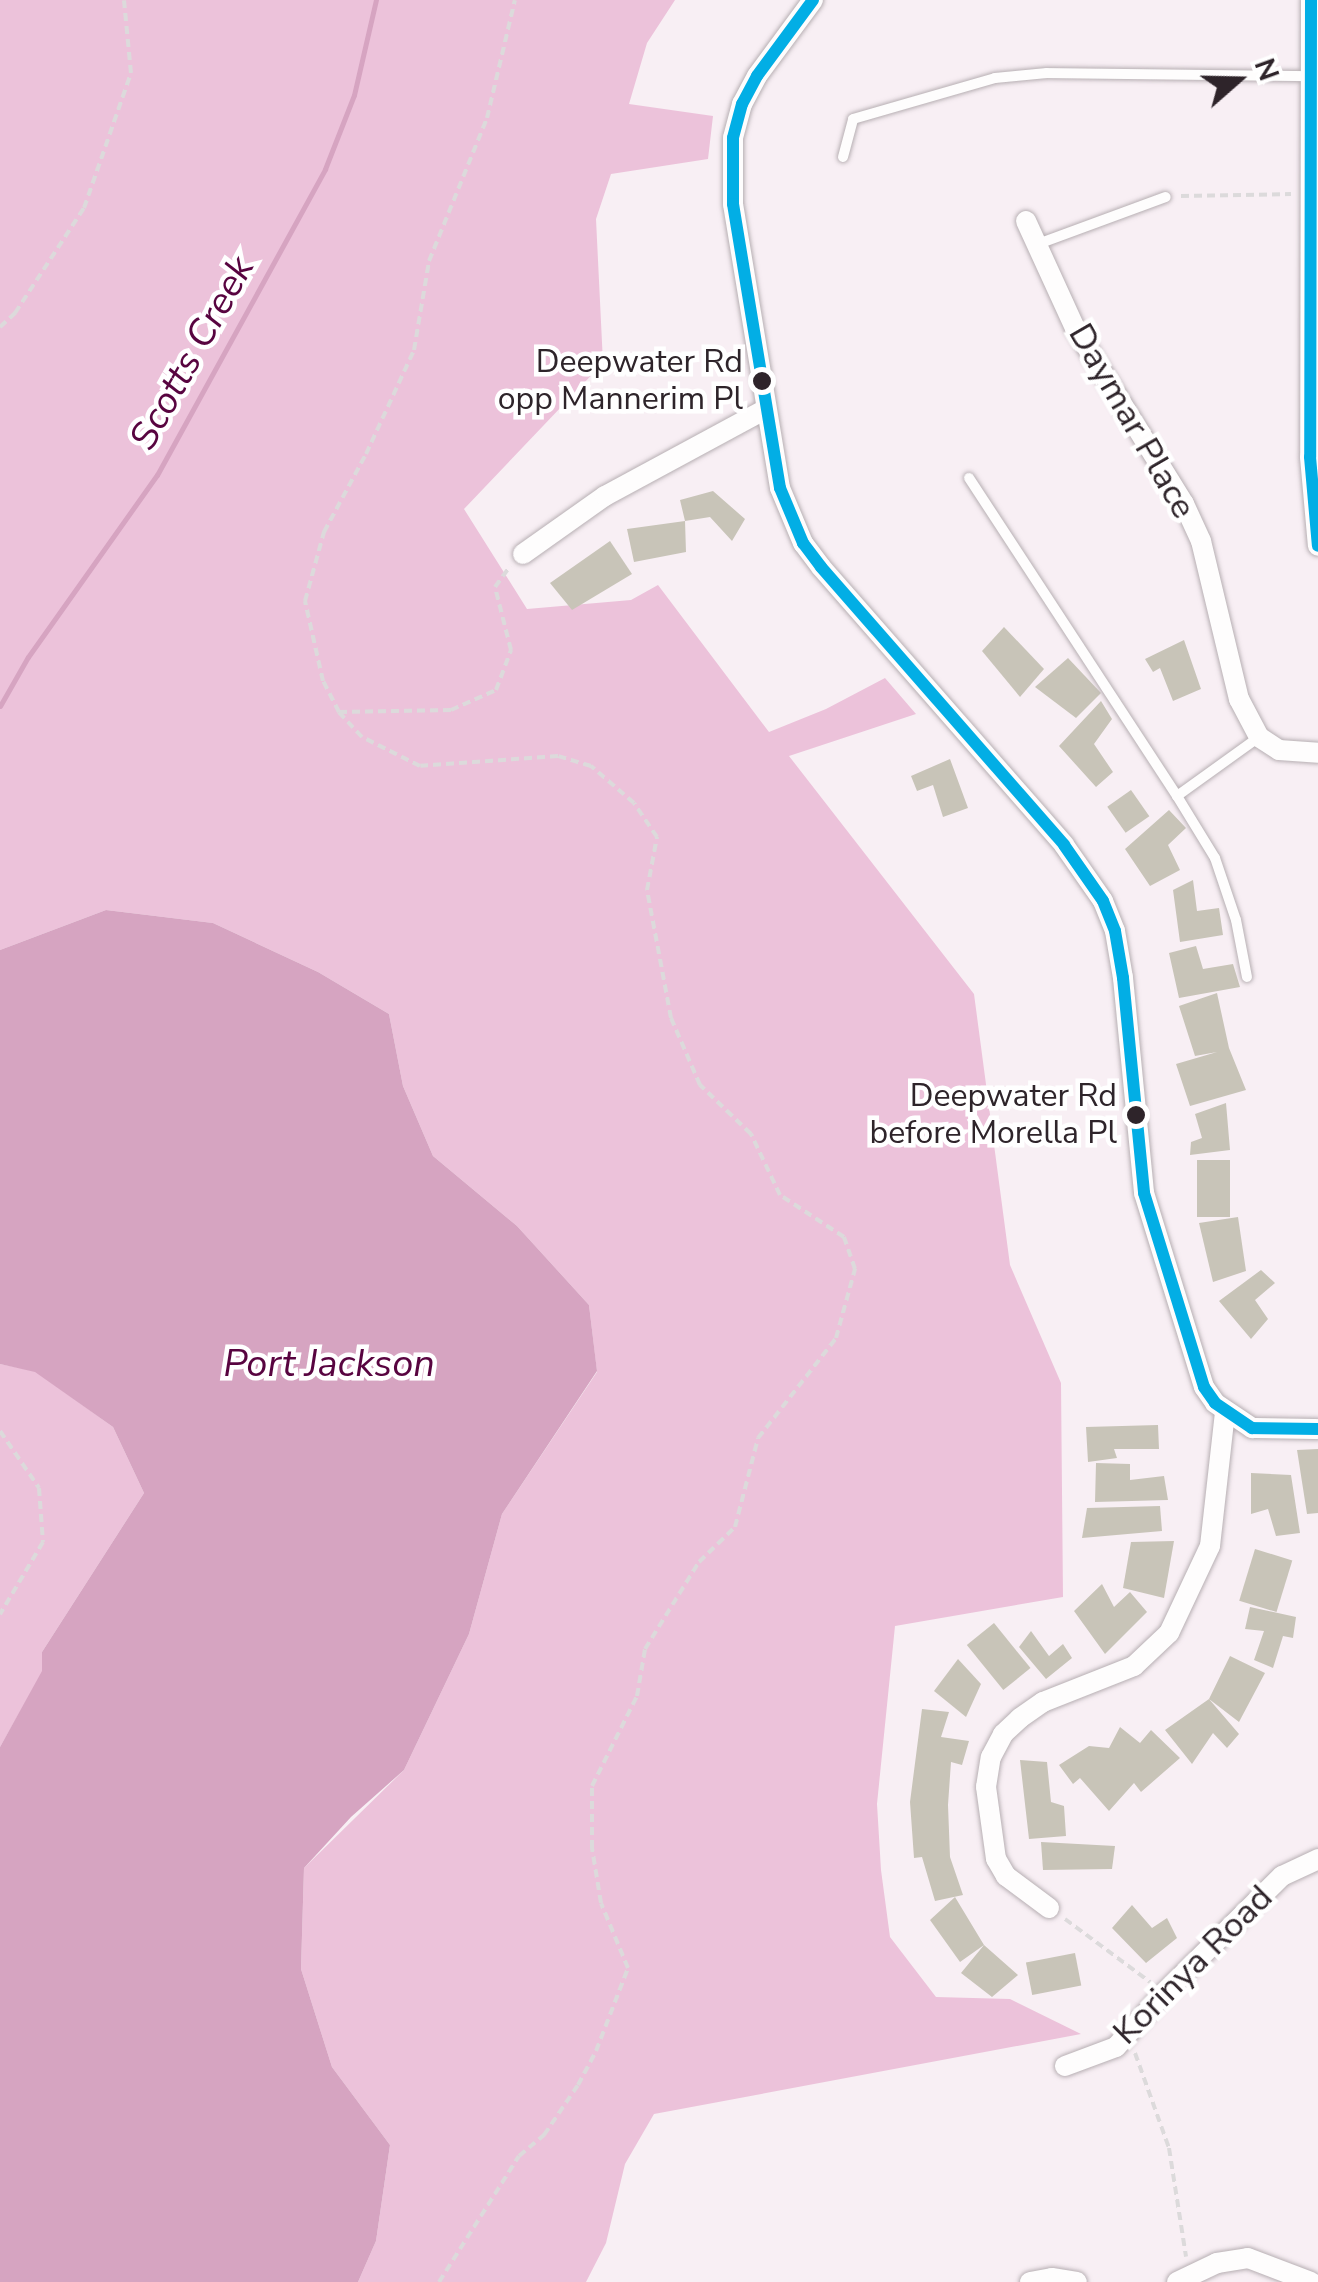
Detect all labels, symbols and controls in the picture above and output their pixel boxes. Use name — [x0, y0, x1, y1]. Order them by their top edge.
north arrow — [1188, 30, 1288, 130]
text: N — [1245, 53, 1288, 86]
water label: Scotts Creek — [120, 248, 264, 458]
street label: Daymar Place — [1059, 316, 1205, 526]
place label: Deepwater Rd opp Mannerim Pl — [498, 344, 743, 419]
marker: Deepwater Rd opp Mannerim Pl — [752, 371, 772, 391]
place label: Deepwater Rd before Morella Pl — [870, 1078, 1117, 1153]
marker: Deepwater Rd before Morella Pl — [1126, 1105, 1146, 1125]
water label: Port Jackson — [223, 1341, 435, 1387]
street label: Korinya Road — [1105, 1877, 1281, 2053]

